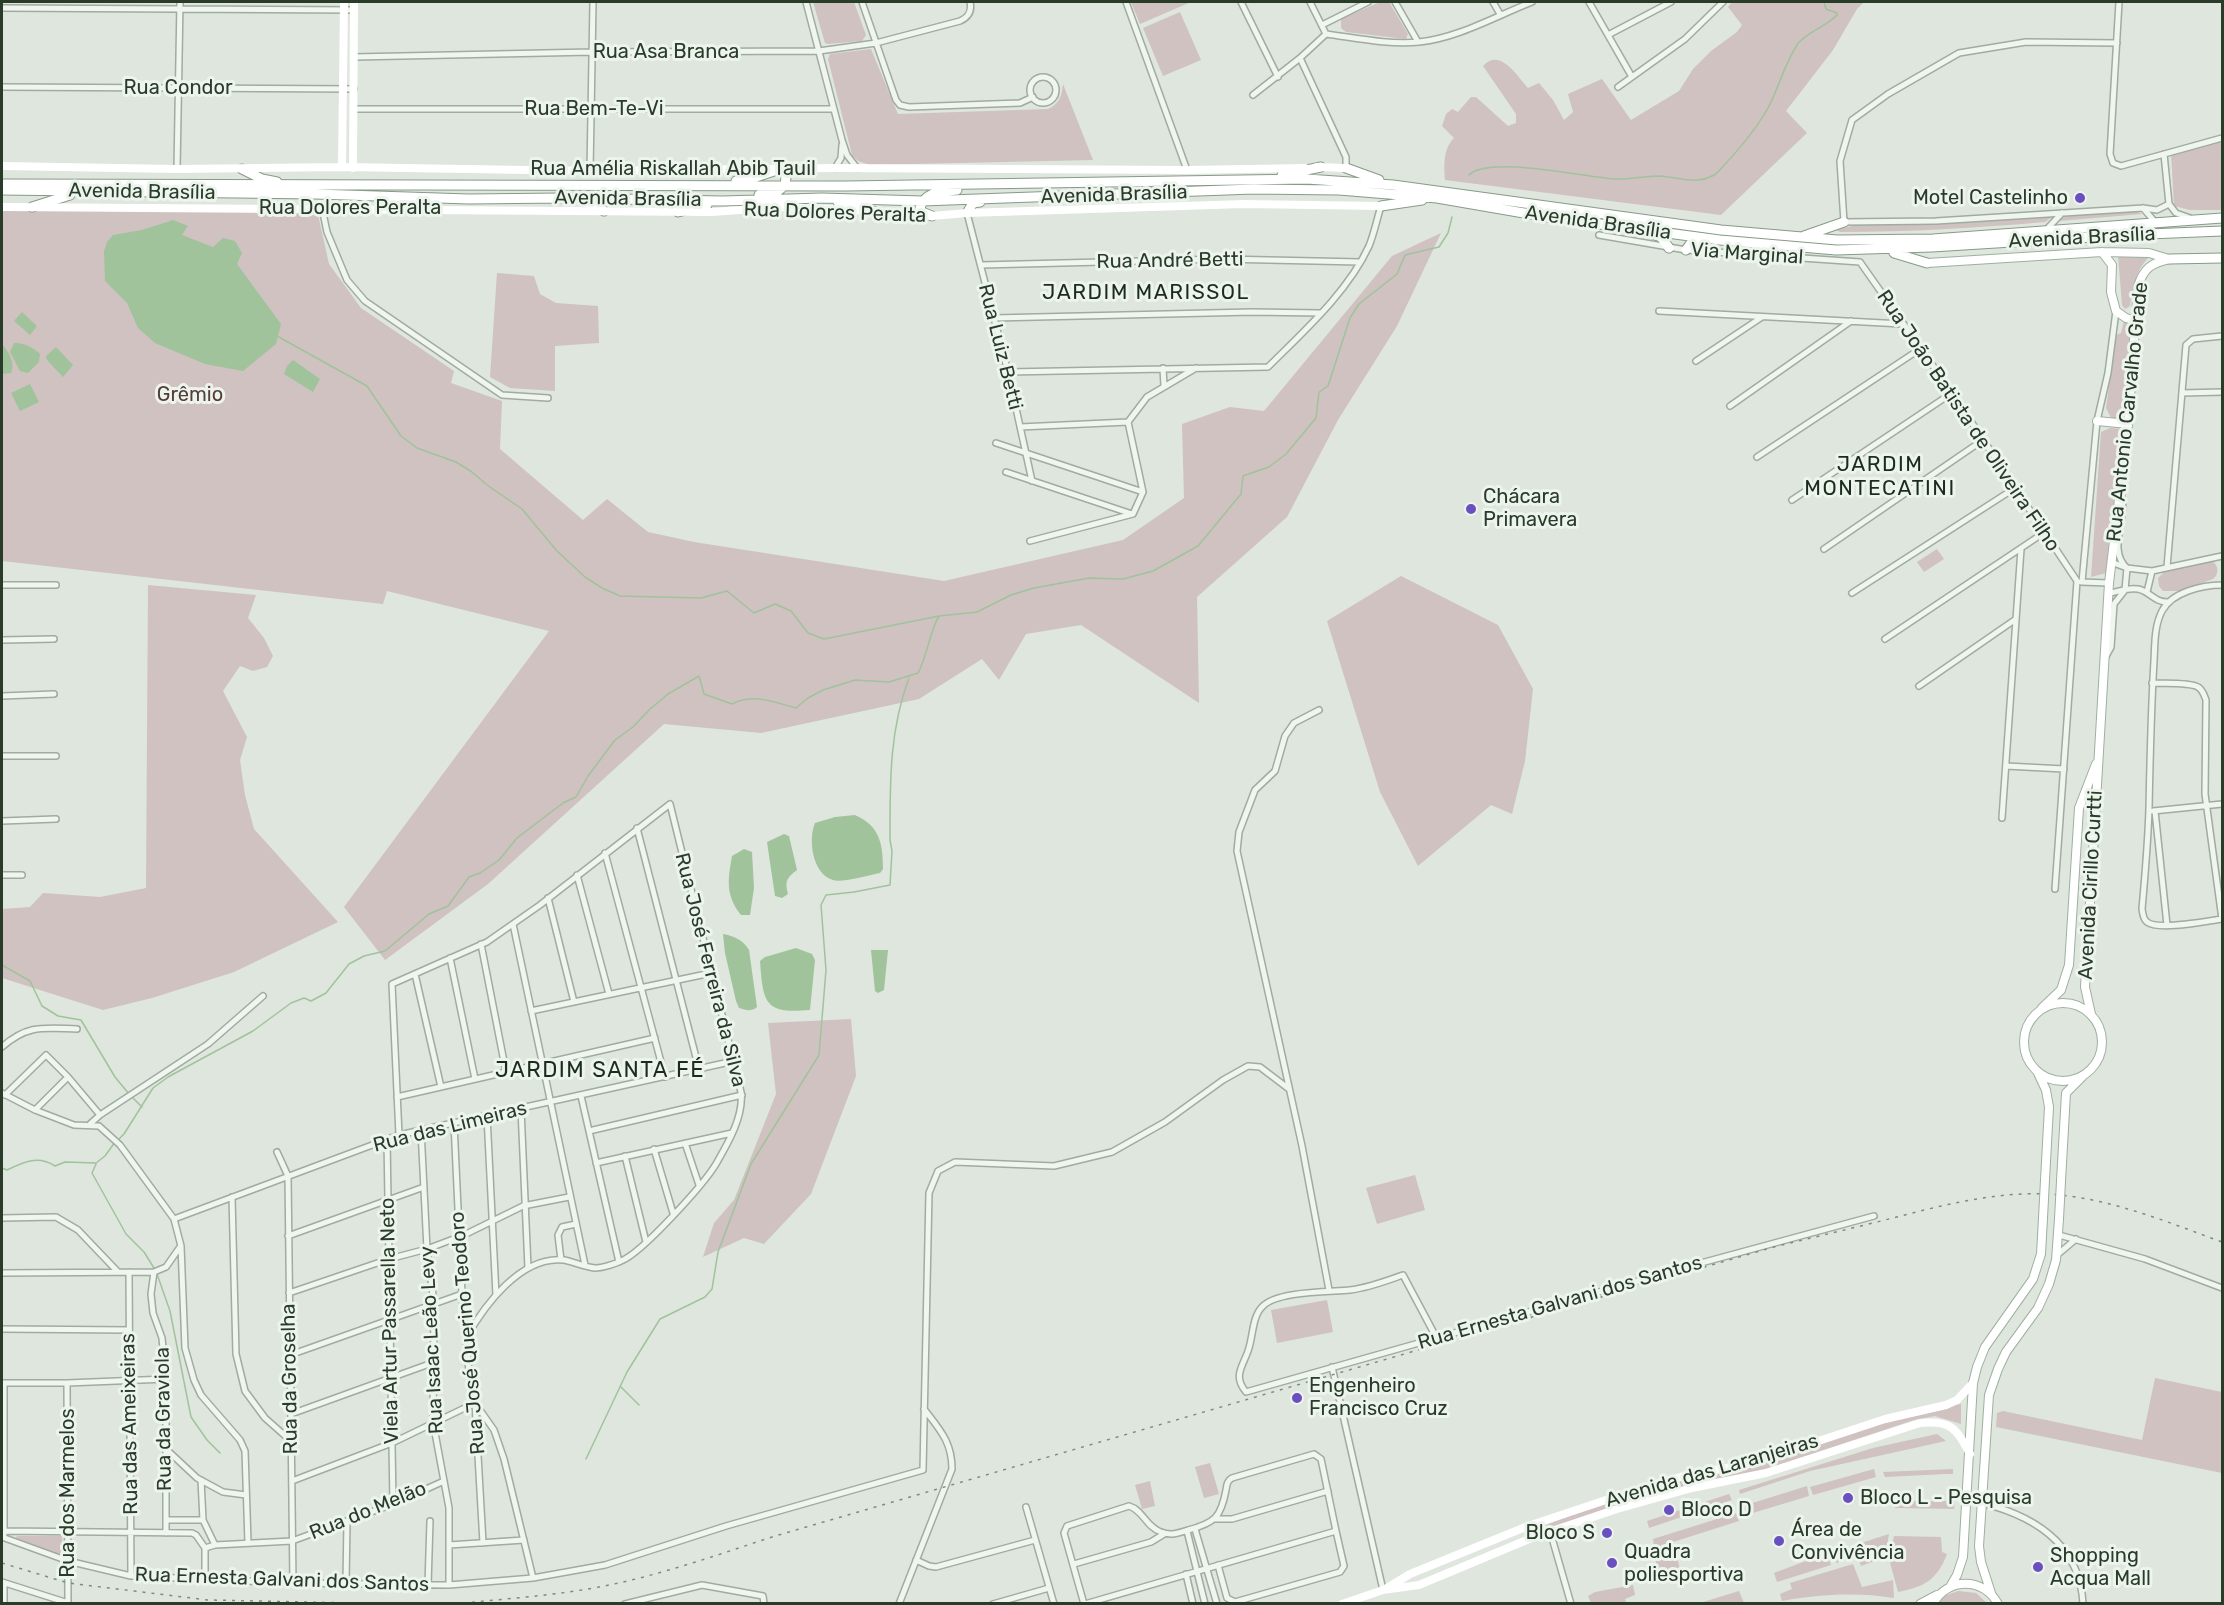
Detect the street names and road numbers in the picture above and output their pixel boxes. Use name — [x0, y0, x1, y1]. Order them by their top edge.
street label: Rua Asa Branca — [593, 40, 739, 64]
street label: Rua Condor — [124, 76, 232, 100]
street label: Rua Bem-Te-Vi — [524, 97, 664, 121]
street label: Rua Amélia Riskallah Abib Tauil — [530, 157, 816, 181]
street label: Avenida Brasília — [68, 179, 216, 205]
street label: Avenida Brasília — [1040, 180, 1188, 210]
street label: Avenida Brasília — [554, 186, 702, 212]
street label: Rua Dolores Peralta — [259, 196, 441, 220]
street label: Rua Dolores Peralta — [743, 198, 927, 228]
street label: Avenida Brasília — [1523, 201, 1673, 245]
street label: Avenida Brasília — [2008, 222, 2156, 254]
street label: Via Marginal — [1690, 238, 1804, 270]
street label: Rua André Betti — [1096, 248, 1244, 274]
street label: Rua Antonio Carvalho Grade — [2102, 281, 2154, 543]
street label: Rua Luiz Betti — [973, 282, 1027, 412]
street label: Rua João Batista de Oliveira Filho — [1871, 286, 2065, 556]
street label: Avenida Cirillo Curtti — [2074, 790, 2108, 980]
street label: Rua José Ferreira da Silva — [669, 851, 751, 1089]
street label: Rua das Limeiras — [371, 1096, 529, 1158]
street label: Viela Artur Passarella Neto — [376, 1197, 404, 1445]
street label: Rua José Querino Teodoro — [445, 1210, 491, 1456]
street label: Rua Isaac Leão Levy — [415, 1245, 449, 1435]
street label: Rua Ernesta Galvani dos Santos — [1415, 1251, 1705, 1355]
street label: Rua da Groselha — [277, 1303, 303, 1455]
street label: Rua das Ameixeiras — [116, 1333, 144, 1515]
street label: Rua da Graviola — [151, 1347, 177, 1491]
street label: Rua dos Marmelos — [56, 1408, 80, 1578]
street label: Avenida das Laranjeiras — [1603, 1429, 1821, 1513]
street label: Rua do Melão — [306, 1477, 430, 1545]
street label: Rua Ernesta Galvani dos Santos — [134, 1563, 430, 1597]

